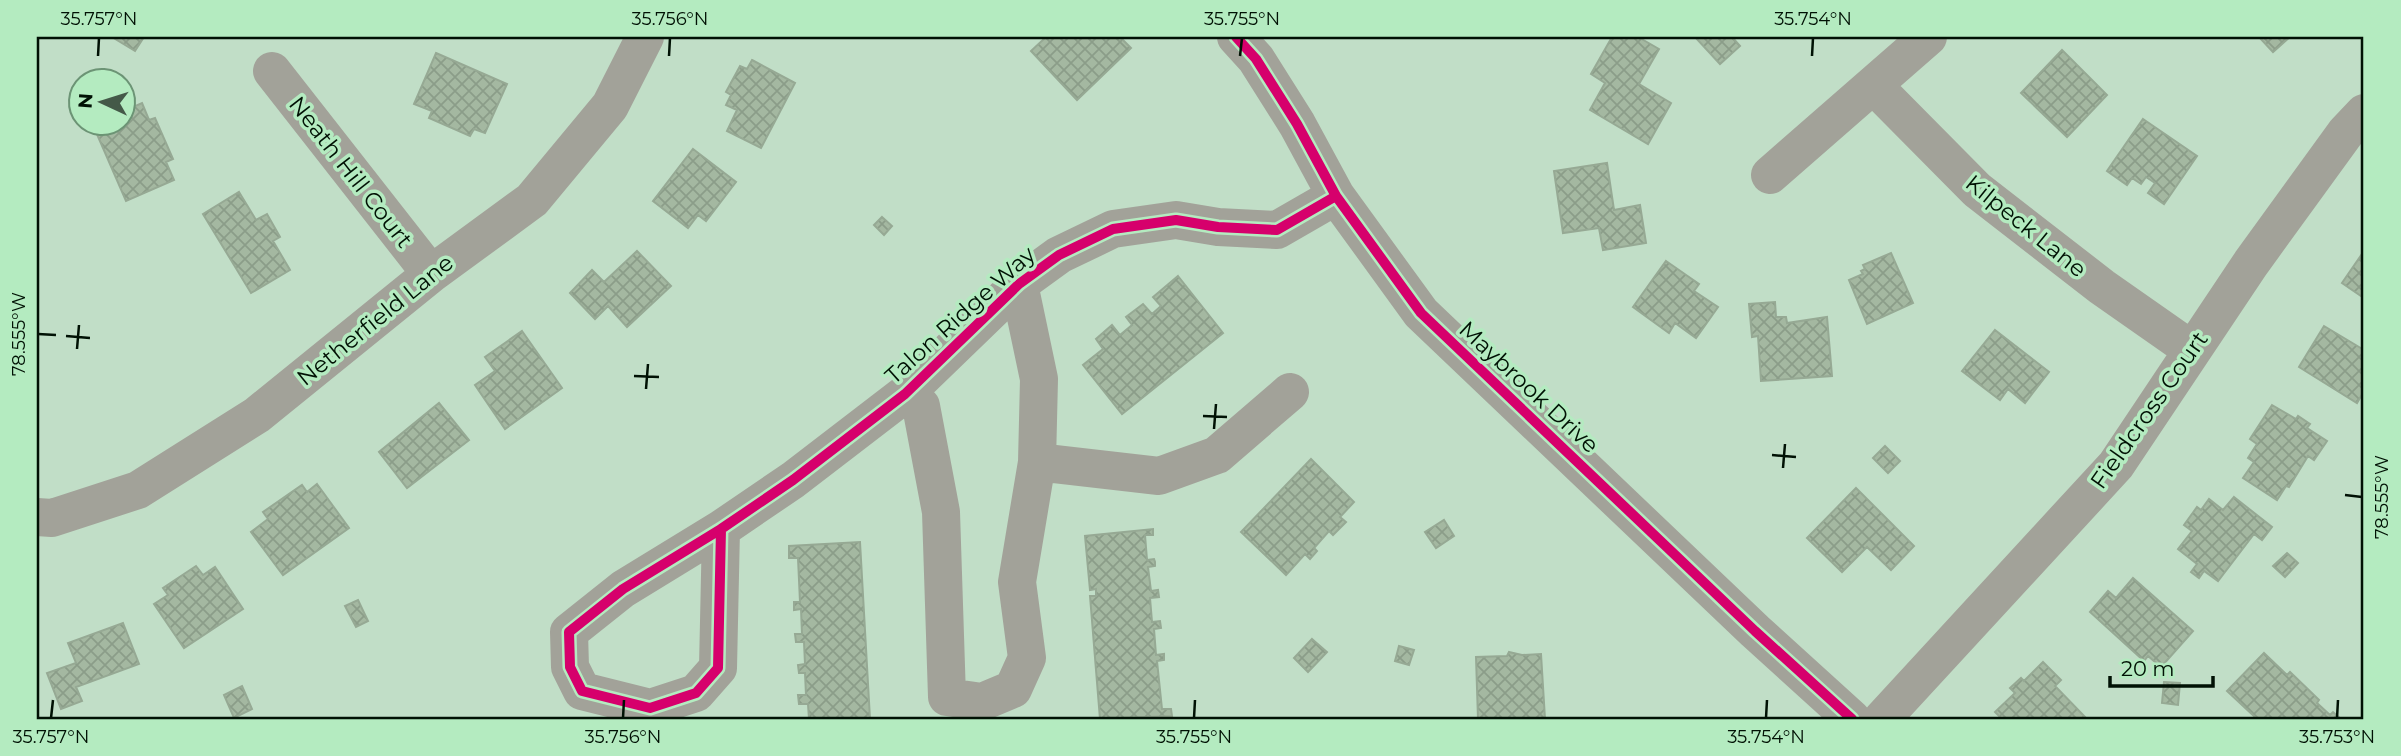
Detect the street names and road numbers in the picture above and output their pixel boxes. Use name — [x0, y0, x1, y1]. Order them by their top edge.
street label: Neath Hill Court — [283, 91, 419, 253]
street label: Kilpeck Lane — [1960, 169, 2092, 283]
street label: Talon Ridge Way — [879, 240, 1041, 390]
street label: Netherfield Lane — [291, 248, 459, 392]
street label: Maybrook Drive — [1453, 315, 1605, 459]
street label: Fieldcross Court — [2084, 326, 2214, 494]

